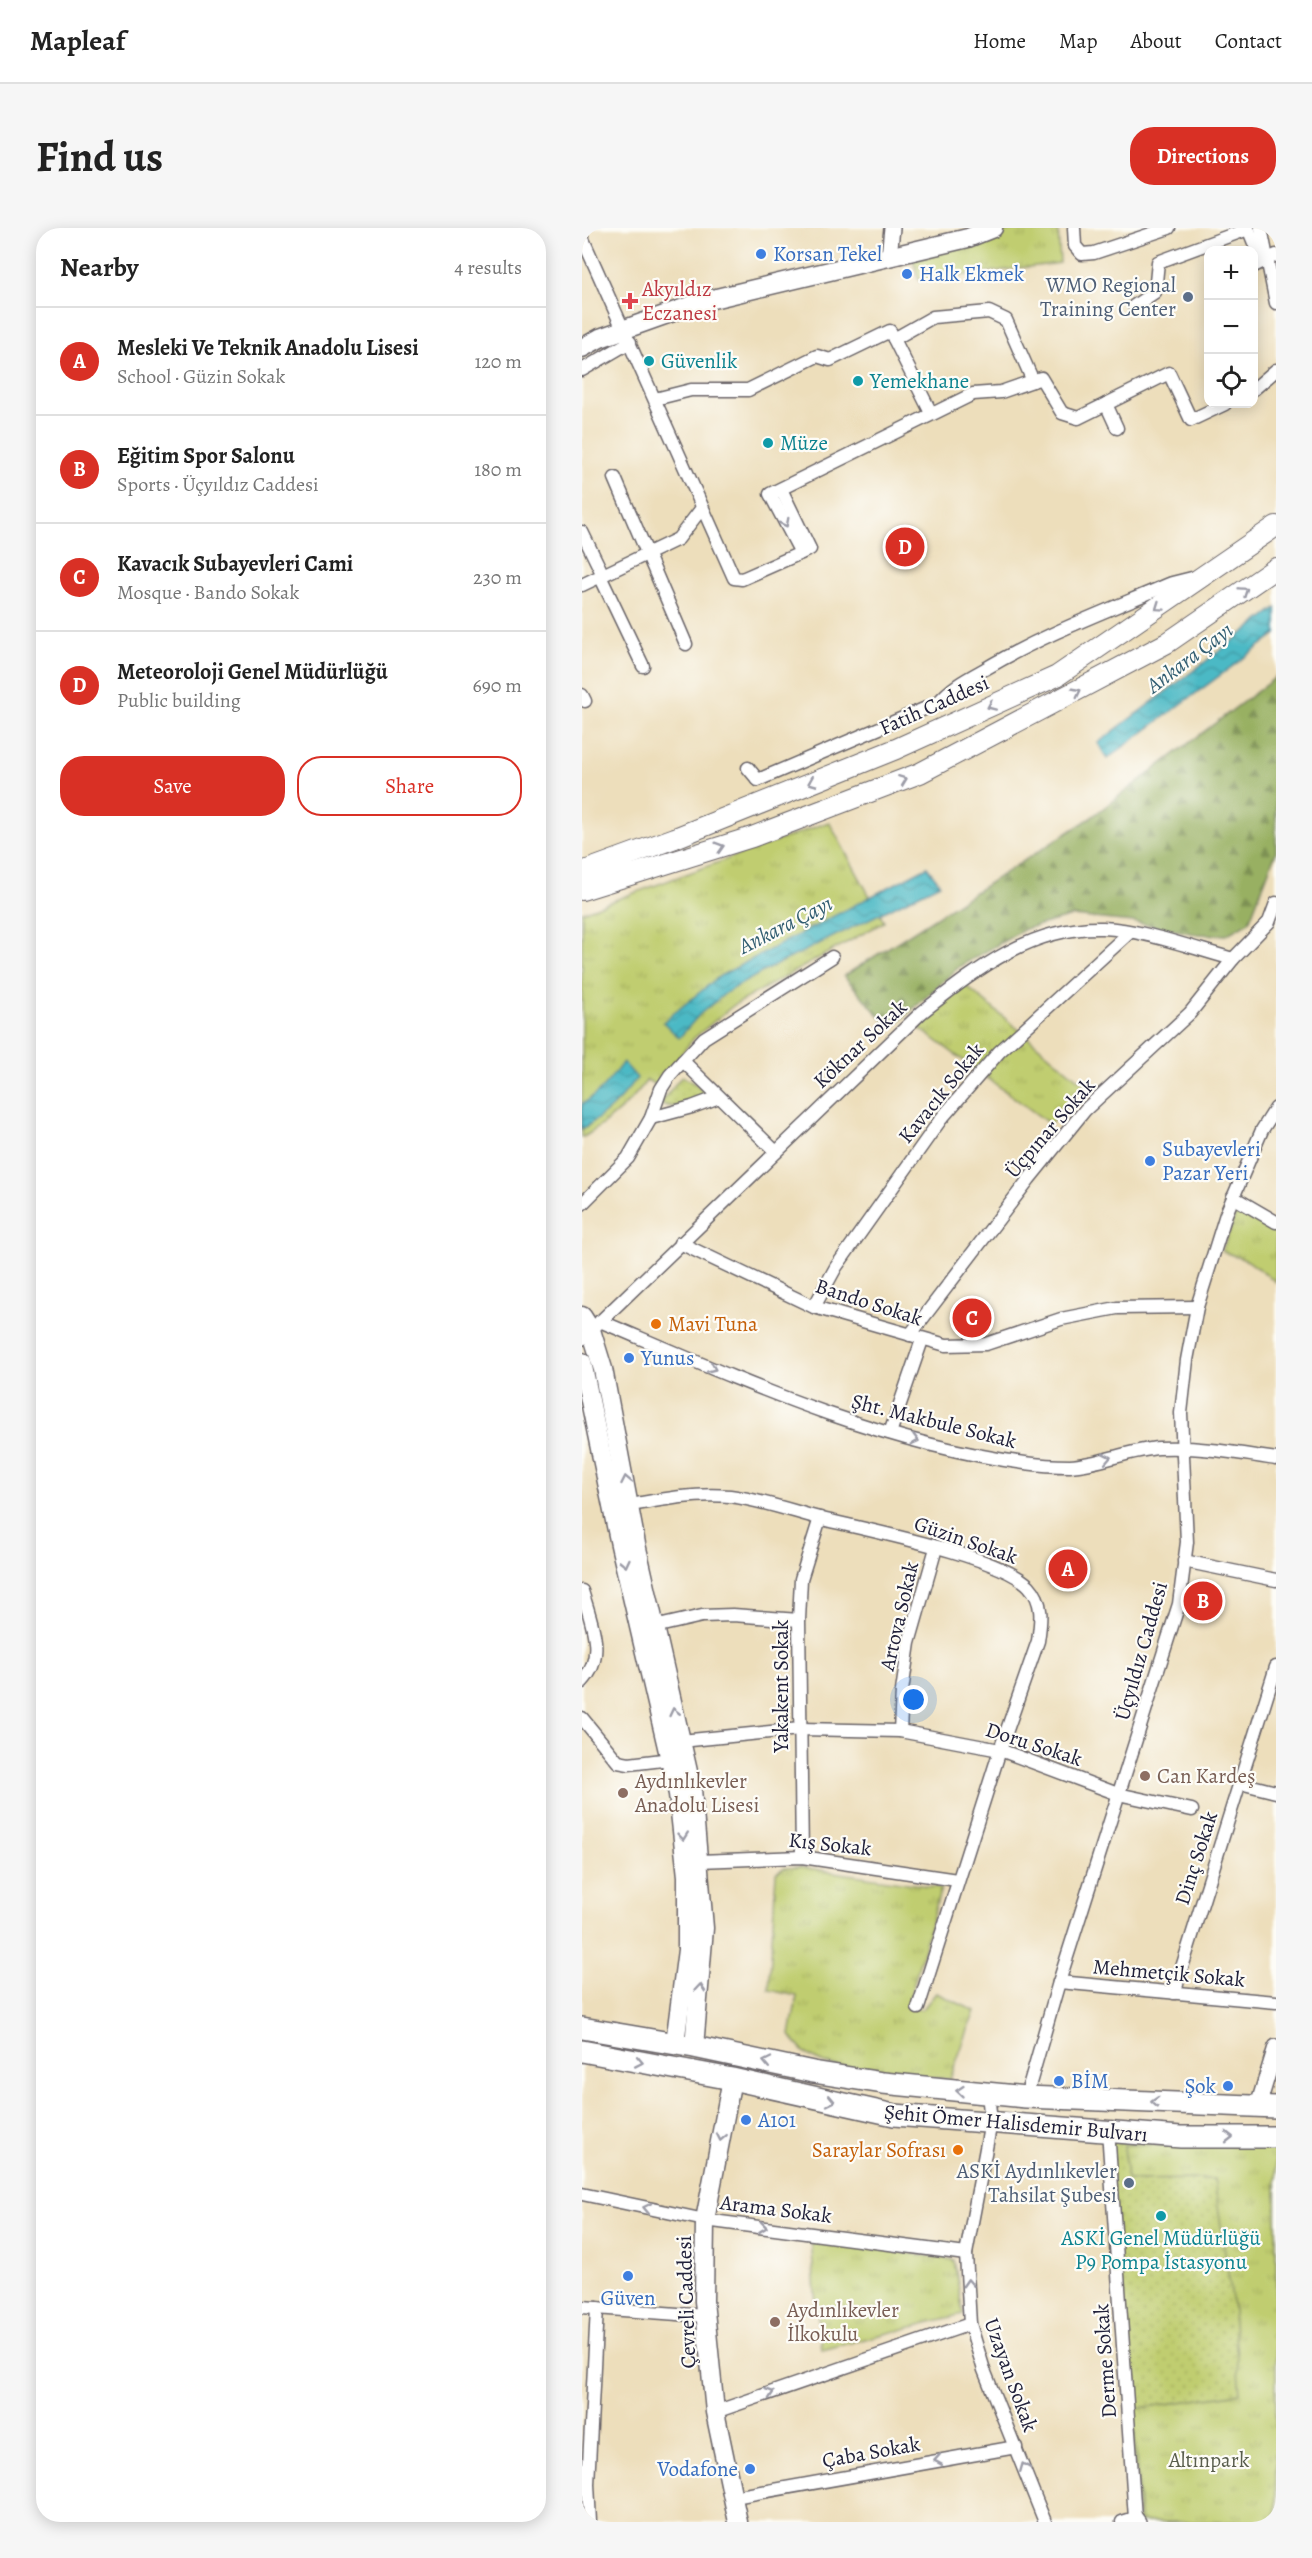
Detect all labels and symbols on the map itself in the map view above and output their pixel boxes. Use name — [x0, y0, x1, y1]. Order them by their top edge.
place label: Korsan Tekel — [773, 240, 882, 268]
marker: Korsan Tekel — [754, 247, 768, 261]
place label: Halk Ekmek — [919, 260, 1025, 288]
marker: Halk Ekmek — [900, 267, 914, 281]
place label: WMO Regional Training Center — [1040, 271, 1176, 323]
place label: Akyıldız Eczanesi — [641, 275, 718, 327]
marker: WMO Regional Training Center — [1181, 290, 1195, 304]
marker: Akyıldız Eczanesi — [623, 294, 637, 308]
place label: Güvenlik — [661, 347, 738, 375]
marker: Güvenlik — [642, 354, 656, 368]
place label: Yemekhane — [869, 367, 969, 395]
marker: Yemekhane — [851, 374, 865, 388]
place label: Müze — [780, 429, 828, 457]
marker: Müze — [761, 436, 775, 450]
one-way arrow — [778, 517, 790, 528]
pin: D — [886, 524, 924, 570]
one-way arrow — [1237, 587, 1248, 598]
one-way arrow — [1154, 600, 1165, 611]
water label: Ankara Çayı — [1139, 615, 1239, 701]
street label: Fatih Caddesi — [875, 668, 993, 742]
one-way arrow — [1071, 688, 1082, 699]
one-way arrow — [987, 698, 998, 710]
one-way arrow — [897, 774, 908, 787]
one-way arrow — [807, 775, 818, 787]
one-way arrow — [714, 842, 725, 854]
water label: Ankara Çayı — [732, 888, 838, 962]
street label: Köknar Sokak — [807, 993, 913, 1095]
street label: Kavacık Sokak — [892, 1036, 991, 1149]
street label: Üçpınar Sokak — [999, 1071, 1102, 1184]
place label: Subayevleri Pazar Yeri — [1162, 1135, 1261, 1187]
marker: Subayevleri Pazar Yeri — [1143, 1154, 1157, 1168]
street label: Bando Sokak — [812, 1272, 927, 1333]
pin: C — [952, 1296, 992, 1340]
place label: Mavi Tuna — [668, 1310, 758, 1338]
marker: Mavi Tuna — [649, 1317, 663, 1331]
place label: Yunus — [640, 1344, 694, 1372]
marker: Yunus — [622, 1351, 636, 1365]
one-way arrow — [706, 1361, 717, 1373]
street label: Şht. Makbule Sokak — [849, 1387, 1020, 1455]
one-way arrow — [910, 1432, 920, 1445]
one-way arrow — [1102, 1452, 1112, 1465]
one-way arrow — [620, 1475, 633, 1485]
street label: Güzin Sokak — [911, 1509, 1022, 1571]
pin: A — [1048, 1546, 1088, 1592]
one-way arrow — [617, 1558, 630, 1568]
street label: Artova Sokak — [873, 1558, 925, 1674]
street label: Üçyıldız Caddesi — [1108, 1578, 1174, 1724]
pin: B — [1184, 1578, 1222, 1624]
street label: Yakakent Sokak — [767, 1619, 795, 1754]
your location — [899, 1685, 928, 1714]
one-way arrow — [669, 1707, 682, 1717]
street label: Doru Sokak — [982, 1715, 1086, 1773]
place label: Can Kardeş — [1157, 1762, 1255, 1790]
place label: Aydınlıkevler Anadolu Lisesi — [634, 1767, 759, 1819]
marker: Can Kardeş — [1138, 1769, 1152, 1783]
marker: Aydınlıkevler Anadolu Lisesi — [616, 1786, 630, 1800]
street label: Dinç Sokak — [1168, 1807, 1224, 1908]
street label: Kış Sokak — [787, 1826, 873, 1862]
one-way arrow — [676, 1831, 689, 1840]
street label: Mehmetçik Sokak — [1092, 1952, 1247, 1994]
one-way arrow — [693, 1984, 706, 1993]
one-way arrow — [634, 2055, 644, 2068]
one-way arrow — [763, 2056, 773, 2069]
place label: BİM — [1071, 2067, 1109, 2095]
place label: Şok — [1184, 2072, 1217, 2100]
marker: BİM — [1052, 2074, 1066, 2088]
marker: Şok — [1221, 2079, 1235, 2093]
one-way arrow — [955, 2085, 965, 2098]
one-way arrow — [825, 2094, 835, 2107]
one-way arrow — [1150, 2096, 1159, 2109]
street label: Şehit Ömer Halisdemir Bulvarı — [883, 2098, 1149, 2148]
place label: A101 — [757, 2106, 796, 2134]
marker: A101 — [739, 2113, 753, 2127]
one-way arrow — [715, 2131, 728, 2141]
one-way arrow — [1224, 2131, 1233, 2143]
place label: Saraylar Sofrası — [812, 2136, 946, 2164]
marker: Saraylar Sofrası — [951, 2143, 965, 2157]
place label: ASKİ Aydınlıkevler Tahsilat Şubesi — [956, 2157, 1117, 2209]
marker: ASKİ Aydınlıkevler Tahsilat Şubesi — [1122, 2176, 1136, 2190]
street label: Arama Sokak — [718, 2188, 834, 2230]
one-way arrow — [643, 2202, 653, 2215]
marker: ASKİ Genel Müdürlüğü P9 Pompa İstasyonu — [1154, 2209, 1168, 2223]
one-way arrow — [758, 2221, 767, 2233]
place label: ASKİ Genel Müdürlüğü P9 Pompa İstasyonu — [1060, 2224, 1261, 2276]
street label: Çevreli Caddesi — [670, 2235, 702, 2369]
marker: Güven — [621, 2269, 635, 2283]
one-way arrow — [961, 2278, 974, 2287]
place label: Güven — [601, 2284, 655, 2312]
place label: Aydınlıkevler İlkokulu — [786, 2296, 899, 2348]
street label: Derme Sokak — [1087, 2302, 1123, 2419]
street label: Uzayan Sokak — [977, 2314, 1045, 2436]
marker: Aydınlıkevler İlkokulu — [768, 2315, 782, 2329]
one-way arrow — [764, 2387, 775, 2400]
street label: Çaba Sokak — [820, 2430, 923, 2474]
park label: Altınpark — [1168, 2446, 1250, 2474]
one-way arrow — [933, 2453, 943, 2466]
place label: Vodafone — [656, 2455, 738, 2483]
marker: Vodafone — [743, 2462, 757, 2476]
one-way arrow — [1019, 2463, 1031, 2474]

